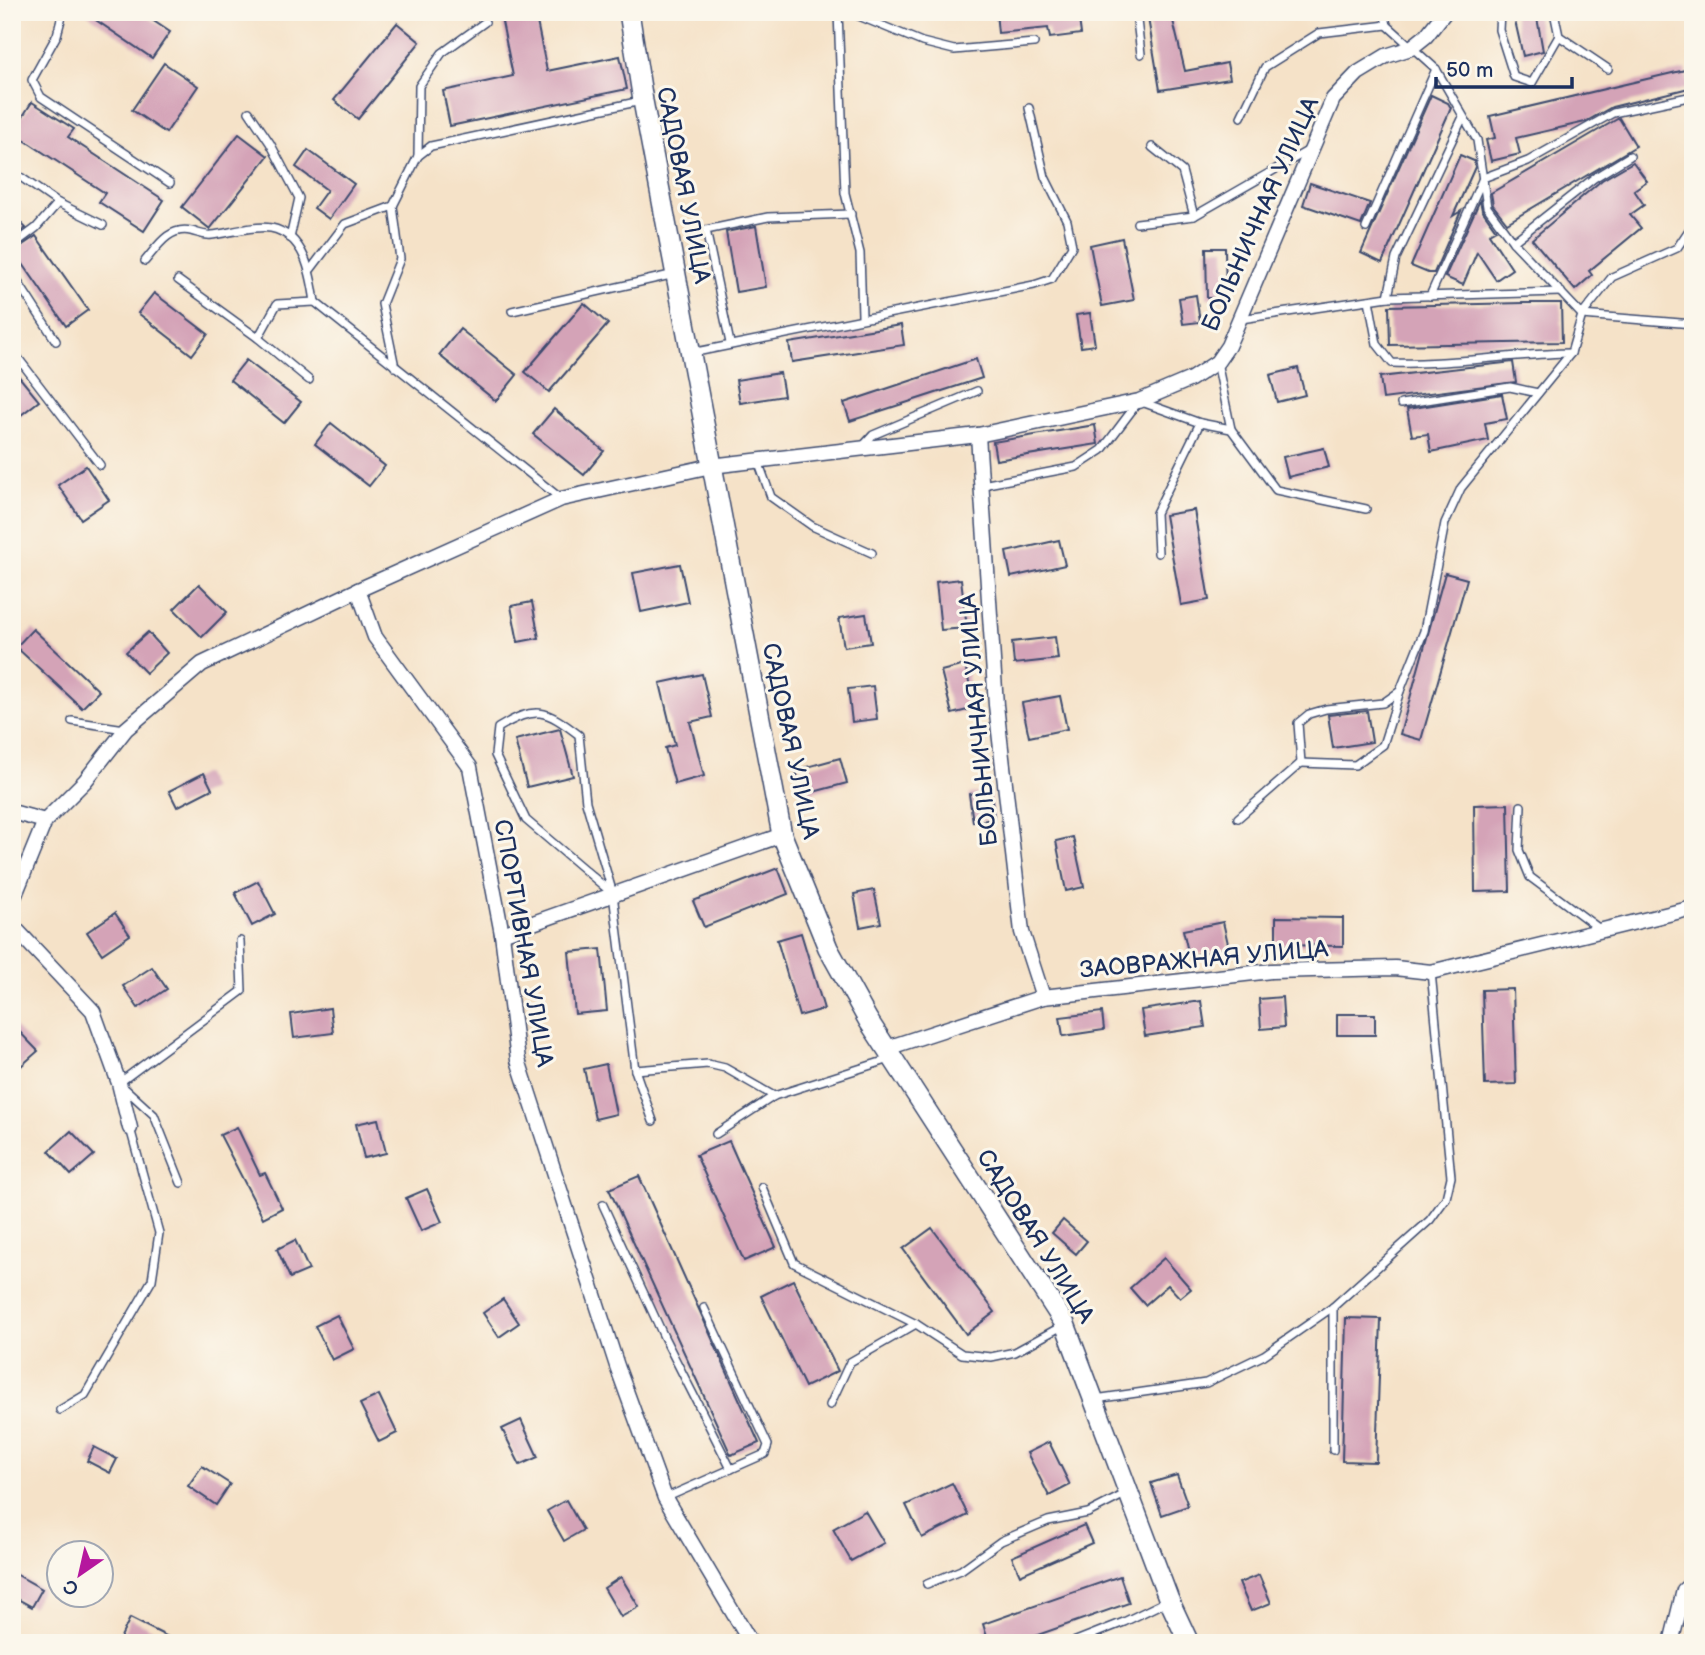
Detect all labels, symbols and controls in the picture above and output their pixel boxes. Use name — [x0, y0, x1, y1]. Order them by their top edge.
scale bar — [1436, 46, 1572, 90]
text: 50 m — [1446, 58, 1493, 83]
street label: САДОВАЯ УЛИЦА — [650, 84, 717, 286]
street label: БОЛЬНИЧНАЯ УЛИЦА — [1196, 92, 1325, 336]
street label: БОЛЬНИЧНАЯ УЛИЦА — [953, 592, 1004, 847]
street label: САДОВАЯ УЛИЦА — [756, 641, 826, 842]
street label: СПОРТИВНАЯ УЛИЦА — [487, 817, 560, 1070]
street label: ЗАОВРАЖНАЯ УЛИЦА — [1079, 934, 1330, 985]
street label: САДОВАЯ УЛИЦА — [970, 1144, 1101, 1329]
north arrow — [46, 1540, 116, 1610]
text: С — [59, 1574, 83, 1600]

